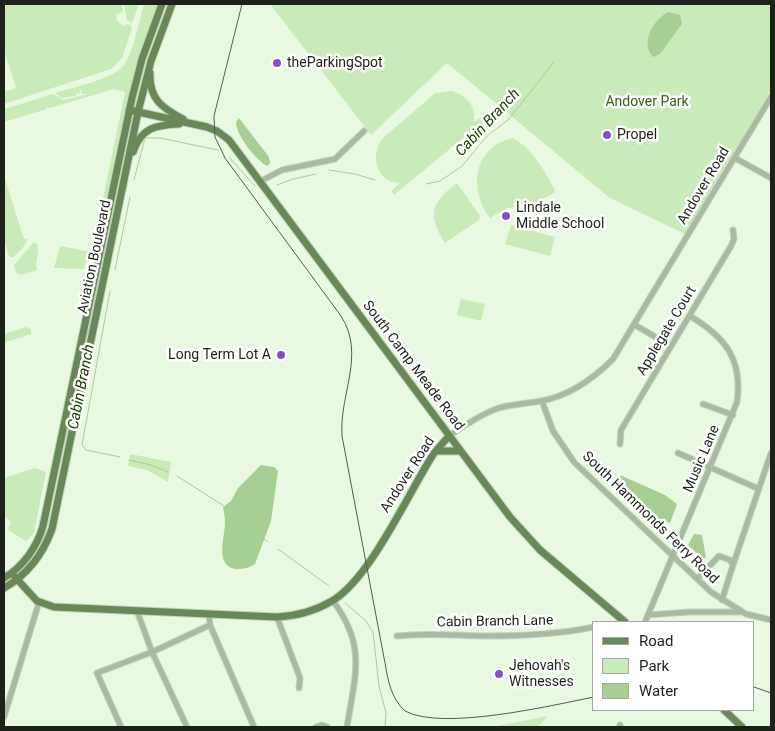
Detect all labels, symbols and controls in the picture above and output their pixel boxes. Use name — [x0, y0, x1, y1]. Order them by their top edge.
place label: theParkingSpot — [287, 55, 383, 71]
marker: theParkingSpot — [271, 57, 283, 69]
water label: Cabin Branch — [452, 85, 524, 161]
park label: Andover Park — [605, 94, 689, 110]
place label: Propel — [617, 127, 657, 143]
marker: Propel — [601, 129, 613, 141]
street label: Andover Road — [674, 144, 734, 228]
street label: Aviation Boulevard — [75, 199, 115, 315]
place label: Lindale Middle School — [516, 200, 604, 232]
marker: Lindale Middle School — [500, 210, 512, 222]
street label: Applegate Court — [634, 283, 700, 379]
street label: South Camp Meade Road — [359, 298, 467, 434]
water label: Cabin Branch — [65, 343, 99, 431]
place label: Long Term Lot A — [168, 347, 271, 363]
marker: Long Term Lot A — [275, 349, 287, 361]
street label: Music Lane — [680, 423, 724, 495]
street label: Andover Road — [377, 434, 439, 516]
street label: South Hammonds Ferry Road — [578, 448, 722, 588]
street label: Cabin Branch Lane — [437, 613, 553, 631]
legend — [592, 621, 755, 711]
text: Road — [639, 632, 673, 650]
text: Park — [639, 657, 669, 675]
place label: Jehovah's Witnesses — [509, 658, 574, 690]
marker: Jehovah's Witnesses — [493, 668, 505, 680]
text: Water — [639, 682, 678, 700]

